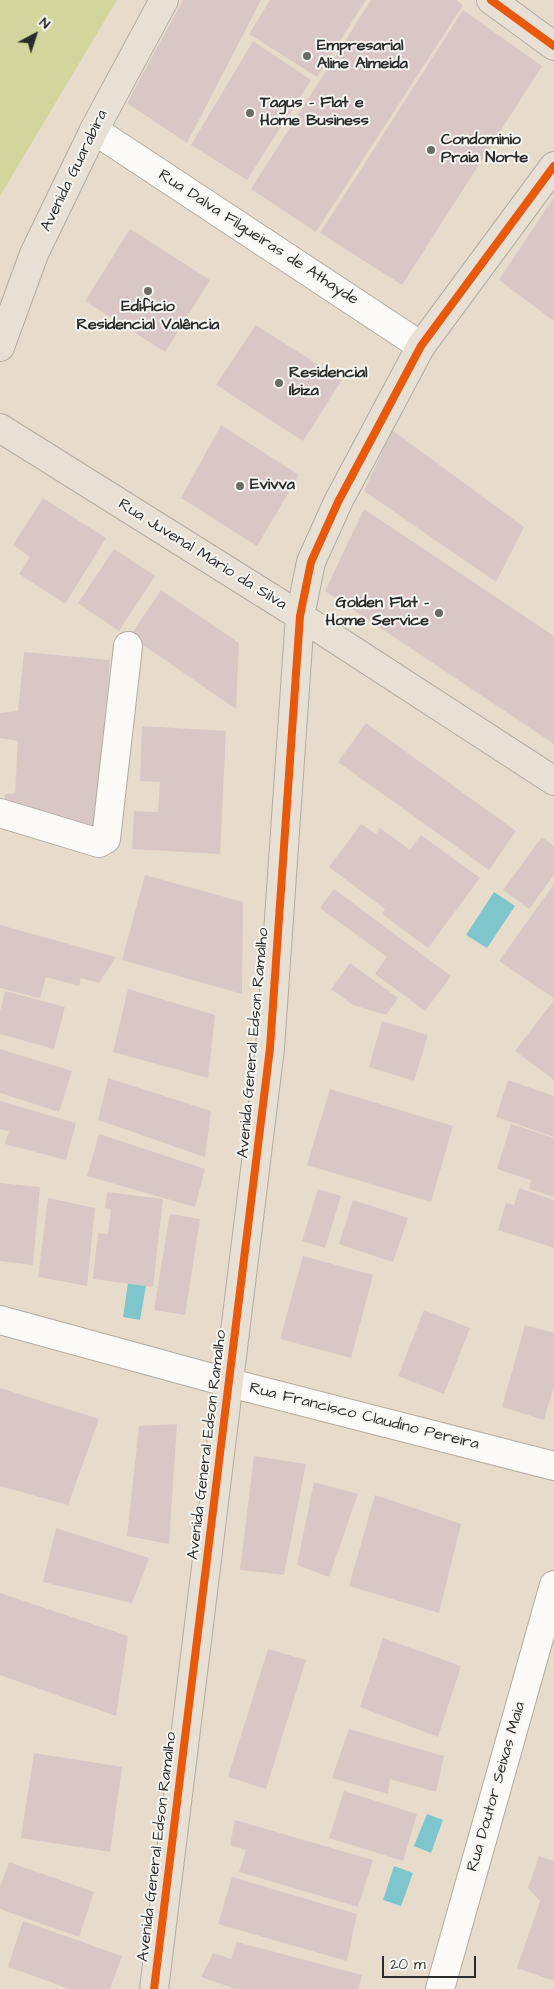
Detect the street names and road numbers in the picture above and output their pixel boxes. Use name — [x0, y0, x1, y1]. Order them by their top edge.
street label: Avenida Guarabira — [37, 107, 113, 235]
street label: Rua Dalva Filgueiras de Athayde — [154, 166, 362, 310]
street label: Rua Juvenal Mário da Silva — [114, 495, 290, 615]
street label: Avenida General Edson Ramalho — [234, 927, 274, 1159]
street label: Avenida General Edson Ramalho — [184, 1329, 232, 1561]
street label: Rua Francisco Claudino Pereira — [247, 1379, 481, 1455]
street label: Rua Doutor Seixas Maia — [464, 1700, 530, 1874]
street label: Avenida General Edson Ramalho — [134, 1731, 182, 1963]

